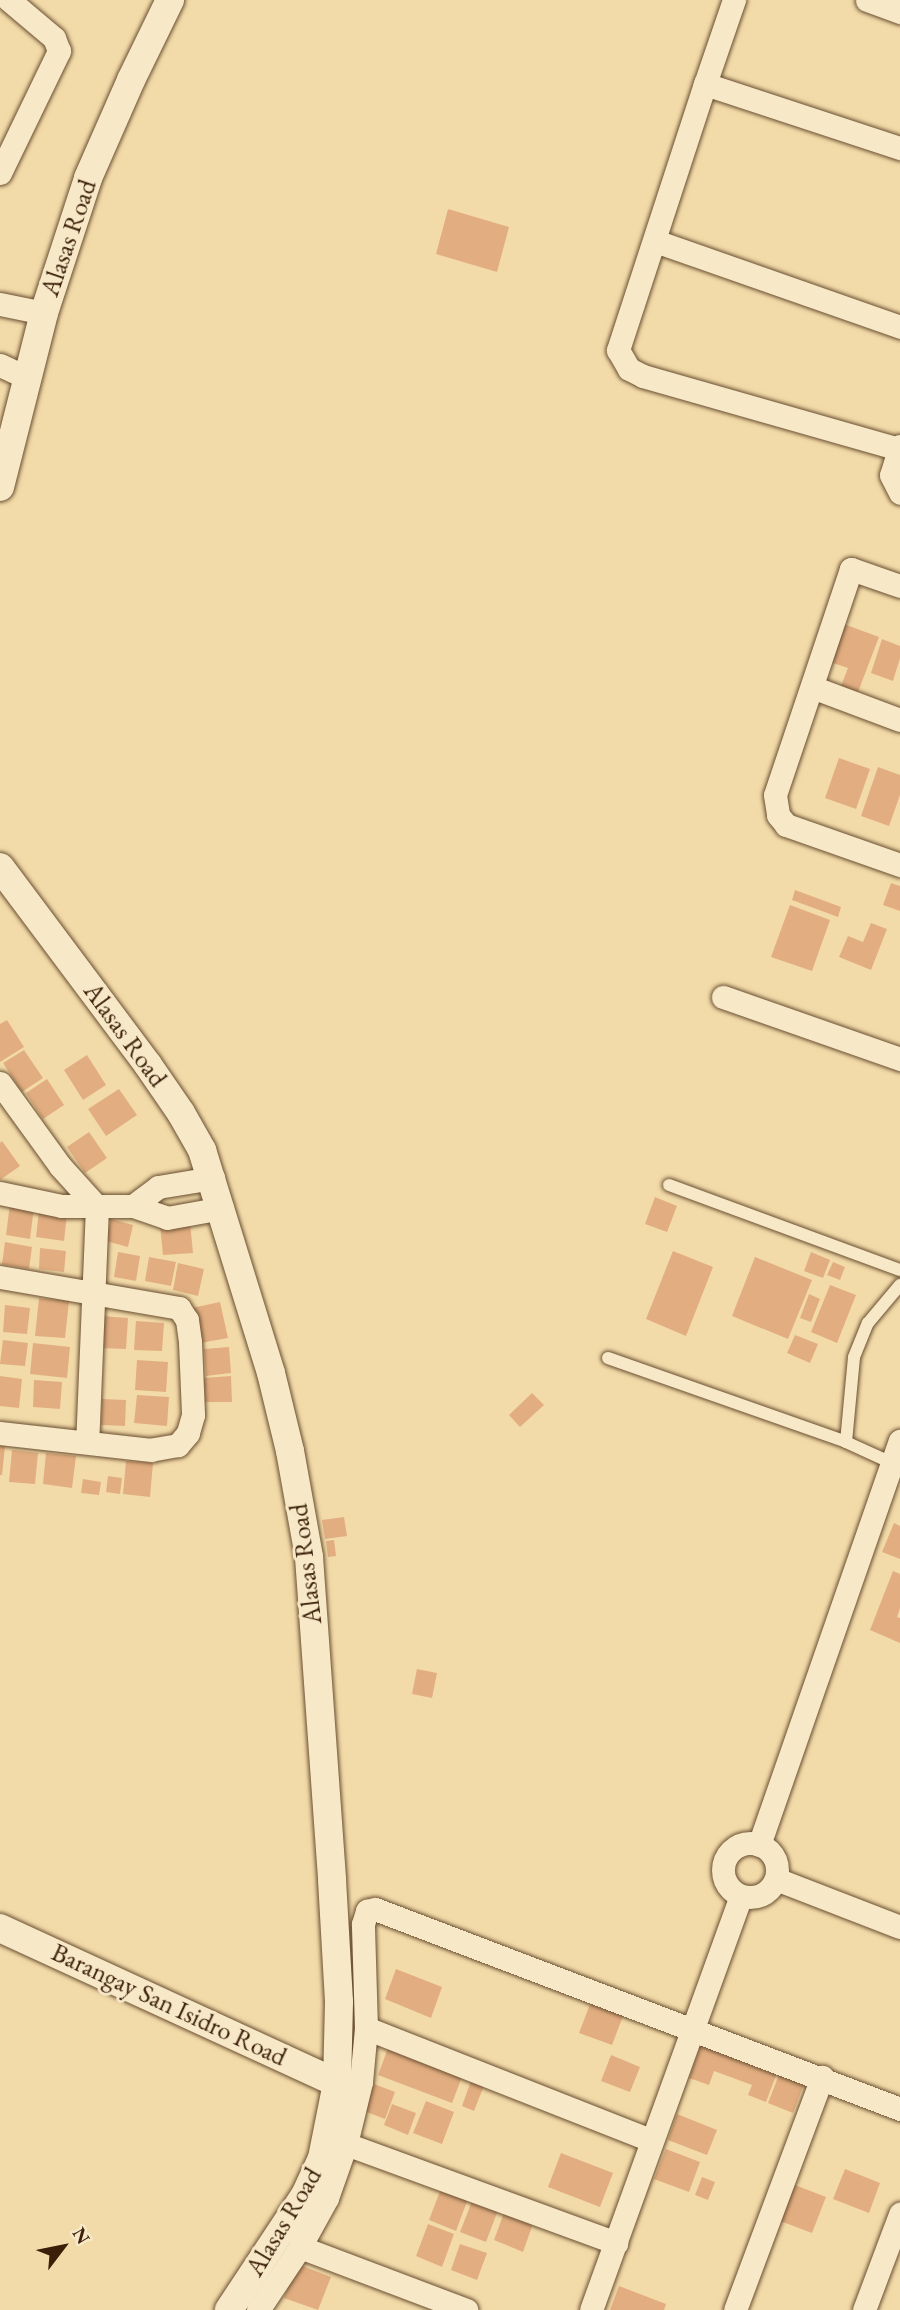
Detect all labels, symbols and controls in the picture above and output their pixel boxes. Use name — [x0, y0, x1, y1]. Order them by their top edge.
street label: Alasas Road — [34, 176, 104, 300]
street label: Alasas Road — [77, 977, 173, 1093]
street label: Alasas Road — [283, 1502, 329, 1626]
street label: Barangay San Isidro Road — [47, 1937, 291, 2073]
street label: Alasas Road — [239, 2162, 329, 2282]
north arrow — [28, 2212, 98, 2282]
text: N — [67, 2222, 96, 2249]

